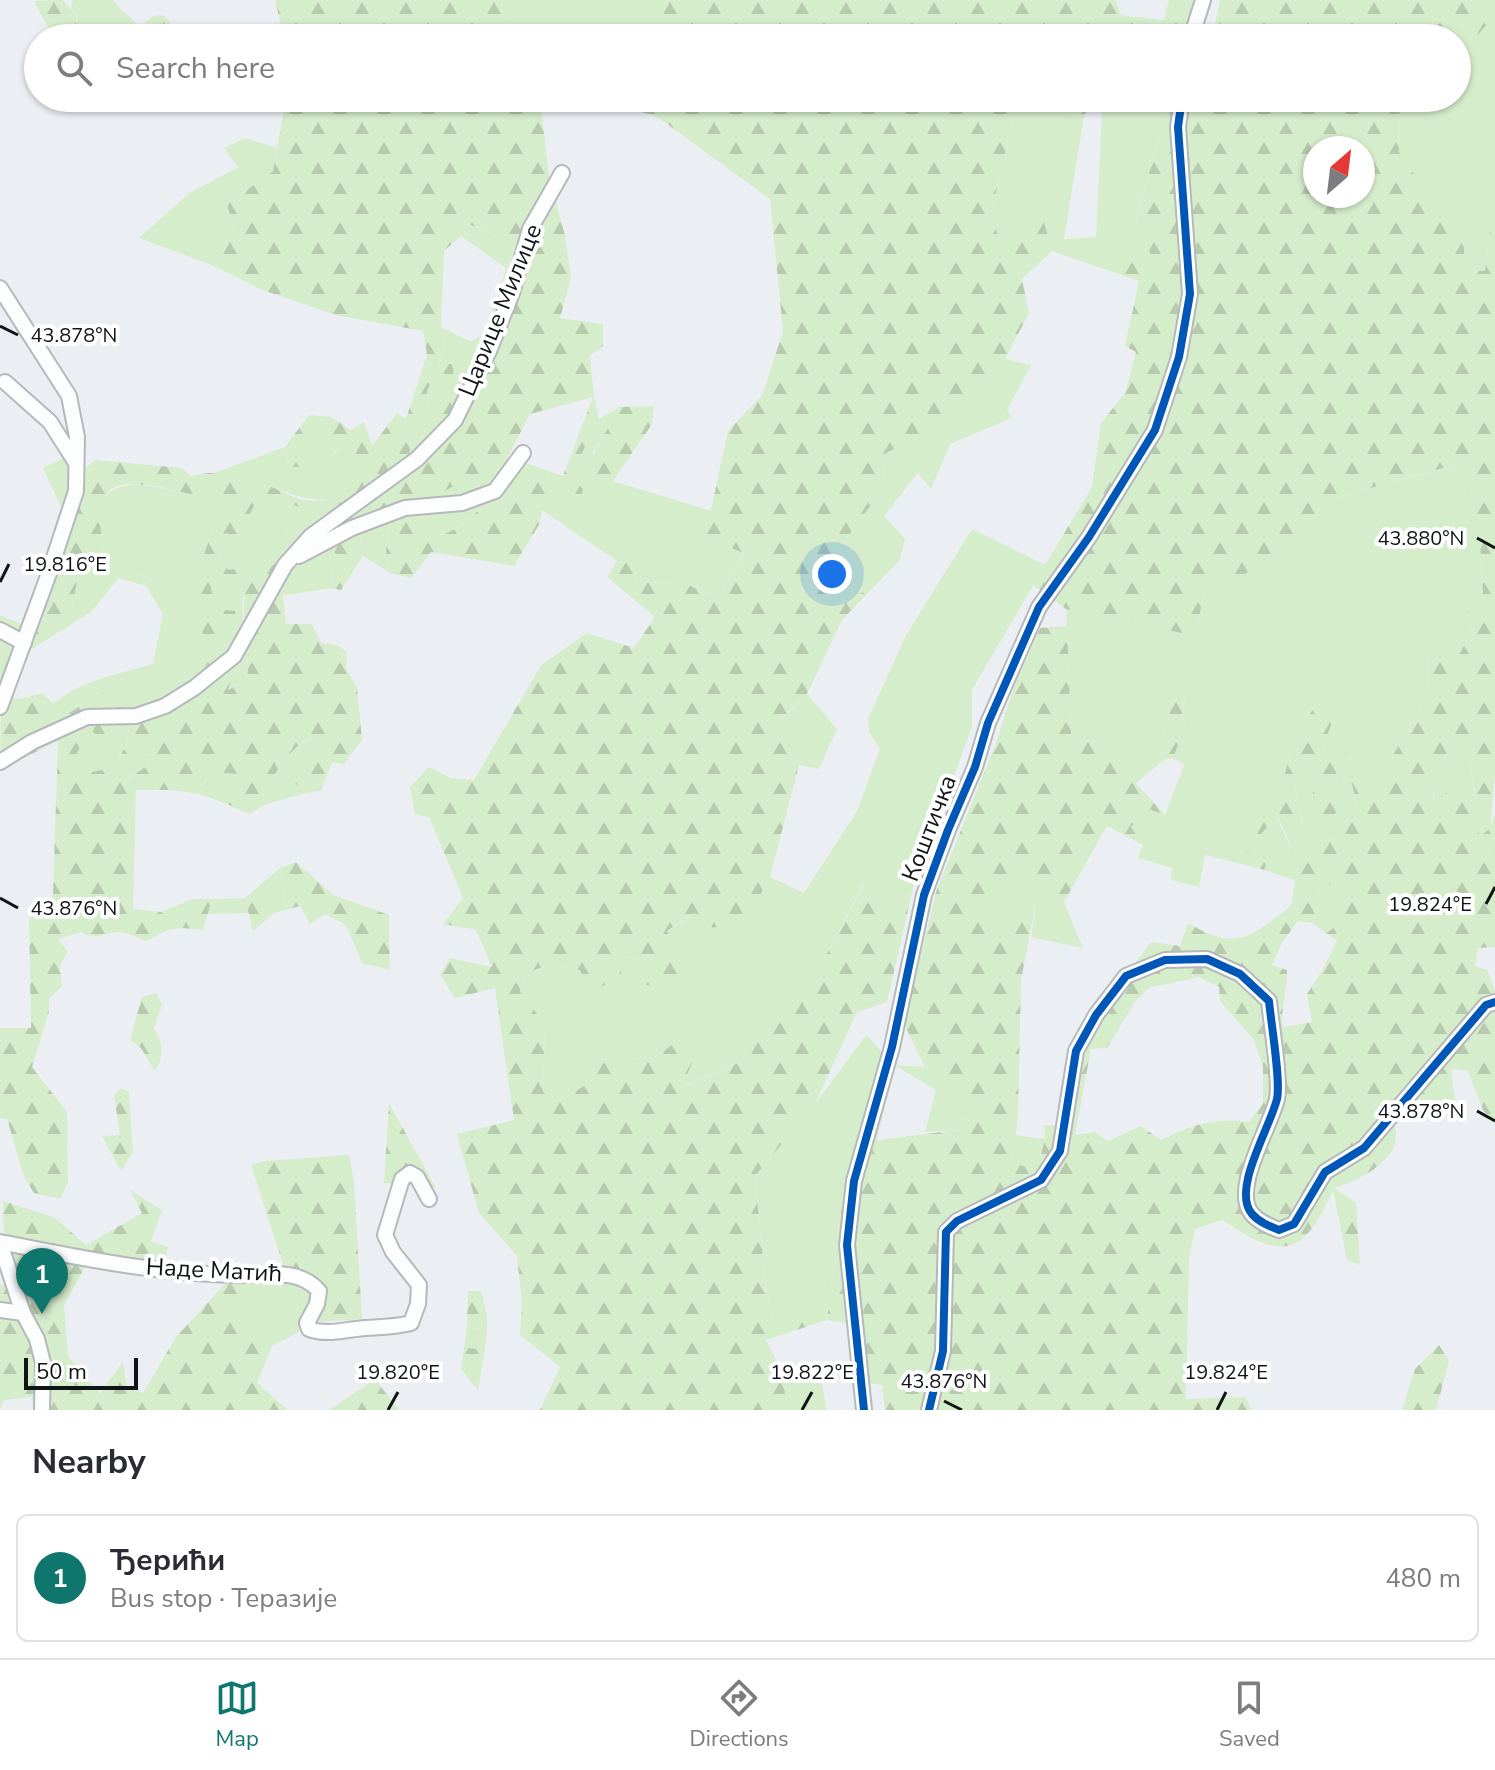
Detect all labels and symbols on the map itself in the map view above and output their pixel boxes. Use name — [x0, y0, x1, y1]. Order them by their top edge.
north arrow — [1303, 136, 1375, 208]
street label: Царице Милице — [451, 219, 549, 401]
text: 43.878°N — [31, 322, 117, 349]
text: 43.880°N — [1378, 525, 1464, 552]
text: 19.816°E — [23, 551, 107, 578]
your location — [812, 554, 852, 594]
street label: Коштичка — [894, 770, 964, 886]
text: 19.824°E — [1388, 891, 1472, 918]
text: 43.876°N — [31, 895, 117, 922]
text: 43.878°N — [1378, 1098, 1464, 1125]
pin: 1 — [16, 1248, 68, 1314]
street label: Наде Матић — [145, 1250, 283, 1290]
scale bar — [24, 1354, 138, 1390]
text: 19.820°E — [356, 1359, 440, 1386]
text: 19.822°E — [770, 1359, 854, 1386]
text: 19.824°E — [1184, 1359, 1268, 1386]
text: 43.876°N — [901, 1368, 987, 1395]

